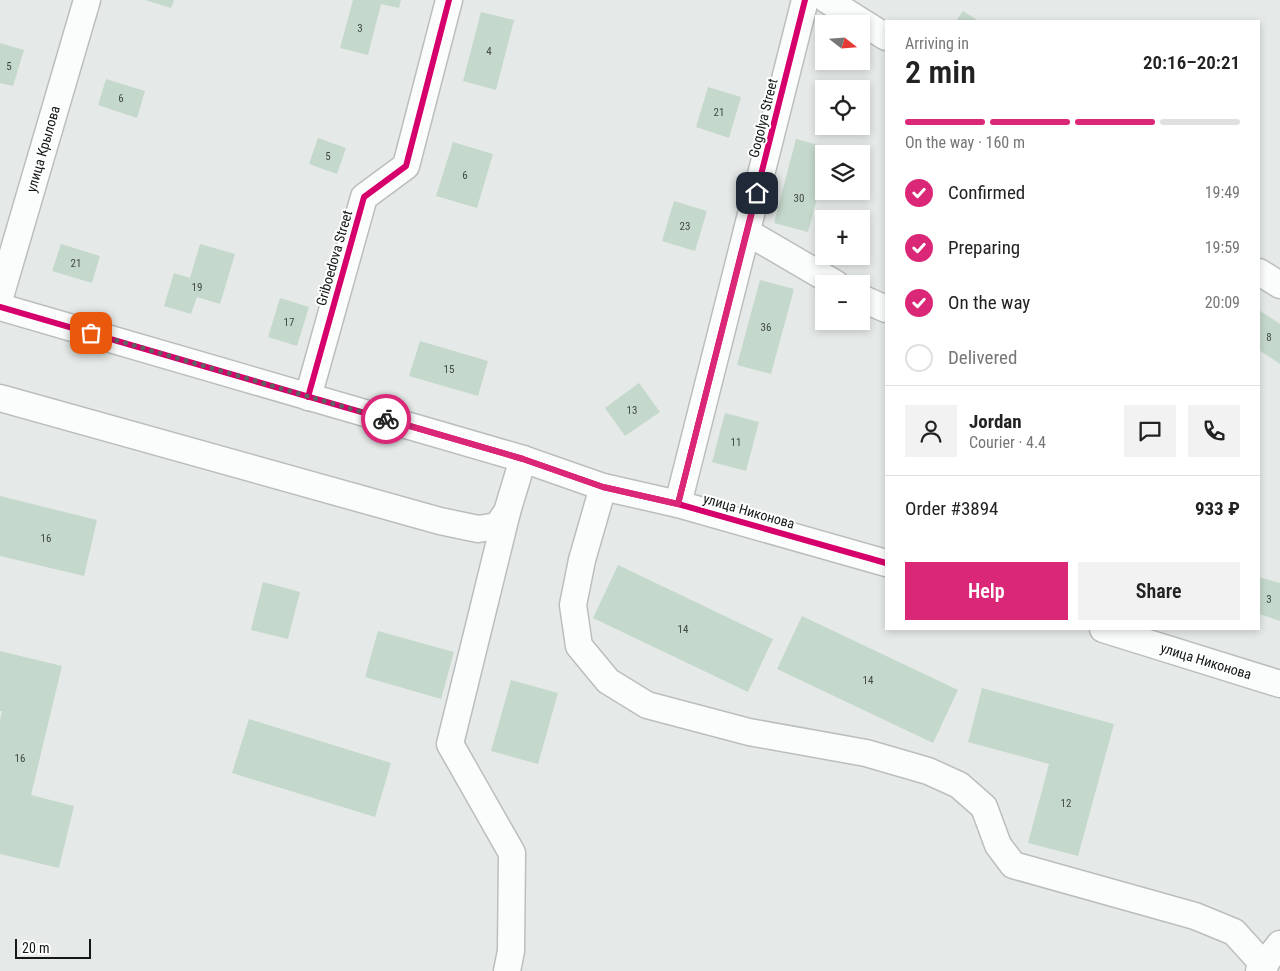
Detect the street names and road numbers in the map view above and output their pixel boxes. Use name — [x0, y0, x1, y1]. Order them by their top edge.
street label: Gogolya Street — [745, 77, 781, 159]
street label: улица Крылова — [23, 104, 63, 194]
street label: Griboedova Street — [313, 208, 355, 308]
street label: улица Никонова — [701, 490, 797, 532]
street label: улица Никонова — [1159, 640, 1253, 682]

